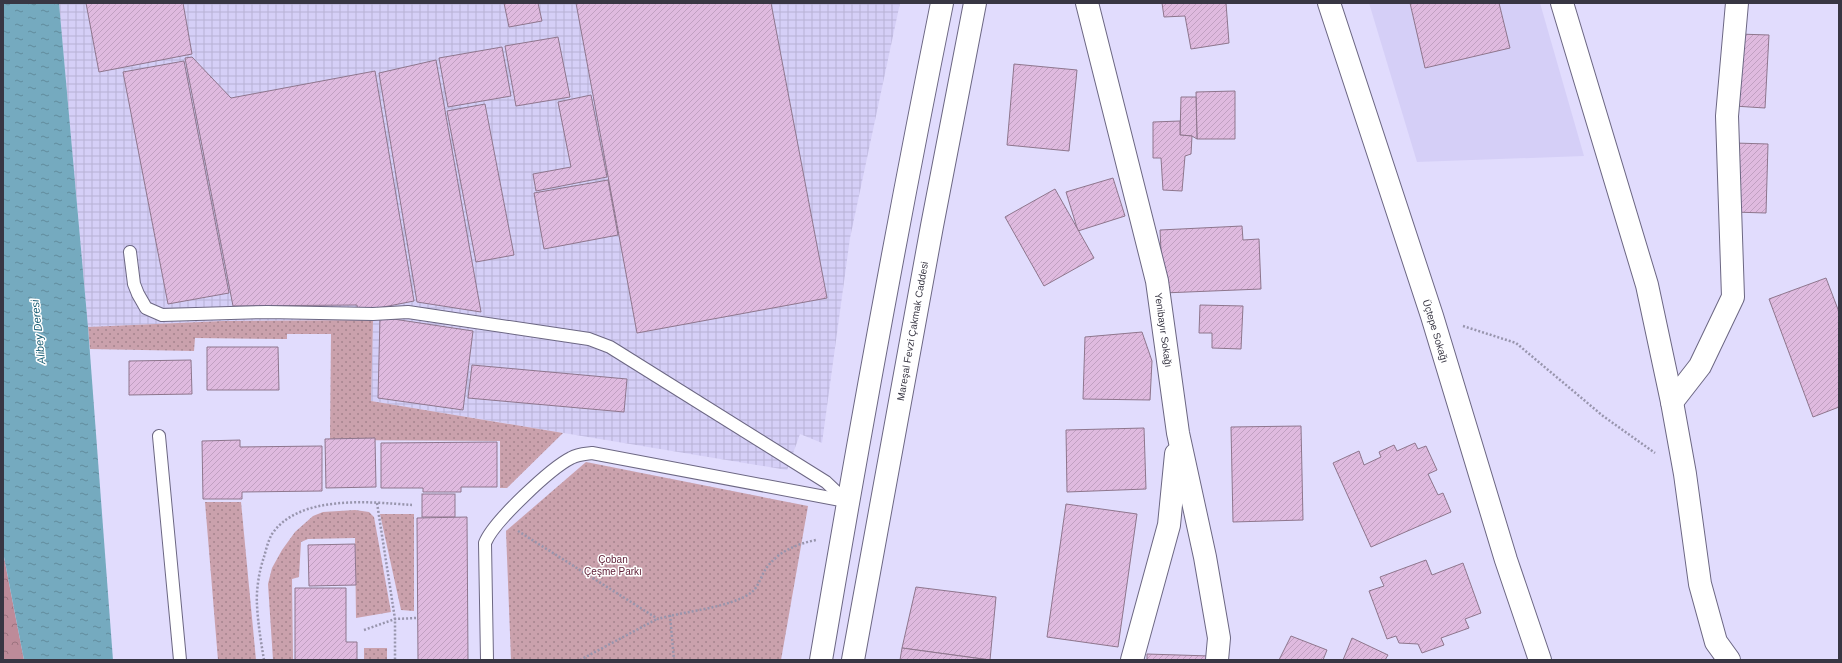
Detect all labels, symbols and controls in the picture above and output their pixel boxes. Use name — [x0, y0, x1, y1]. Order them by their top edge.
street label: Mareşal Fevzi Çakmak Caddesi — [895, 261, 930, 402]
street label: Yenibayır Sokağı — [1153, 292, 1174, 368]
street label: Üçtepe Sokağı — [1421, 298, 1450, 364]
water label: Alibey Deresi — [29, 299, 47, 366]
park label: Çoban Çeşme Parkı — [584, 554, 642, 577]

